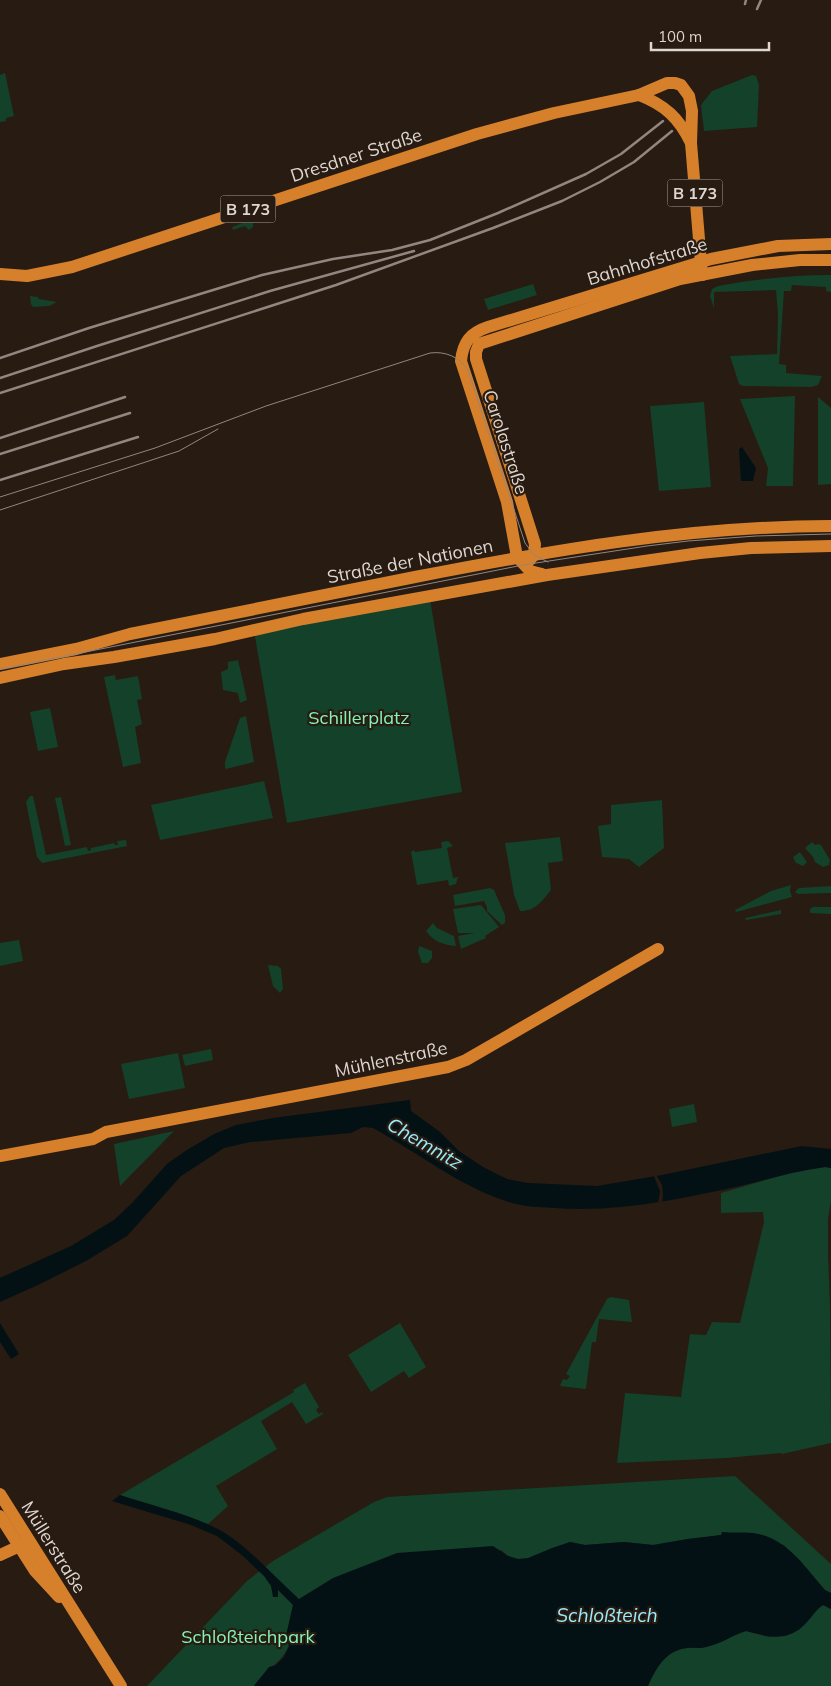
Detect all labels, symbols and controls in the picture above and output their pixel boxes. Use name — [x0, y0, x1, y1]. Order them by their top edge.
scale bar — [651, 20, 768, 52]
text: 100 m — [658, 27, 702, 46]
street label: Dresdner Straße — [287, 123, 425, 187]
road number: B 173 — [668, 180, 722, 207]
road number: B 173 — [220, 195, 276, 222]
street label: Bahnhofstraße — [584, 232, 710, 290]
street label: Carolastraße — [478, 387, 534, 497]
street label: Straße der Nationen — [325, 534, 495, 588]
park label: Schillerplatz — [308, 706, 410, 729]
street label: Mühlenstraße — [333, 1036, 449, 1082]
water label: Chemnitz — [383, 1112, 467, 1174]
street label: Müllerstraße — [17, 1497, 91, 1597]
water label: Schloßteich — [556, 1603, 658, 1627]
park label: Schloßteichpark — [181, 1625, 315, 1648]

